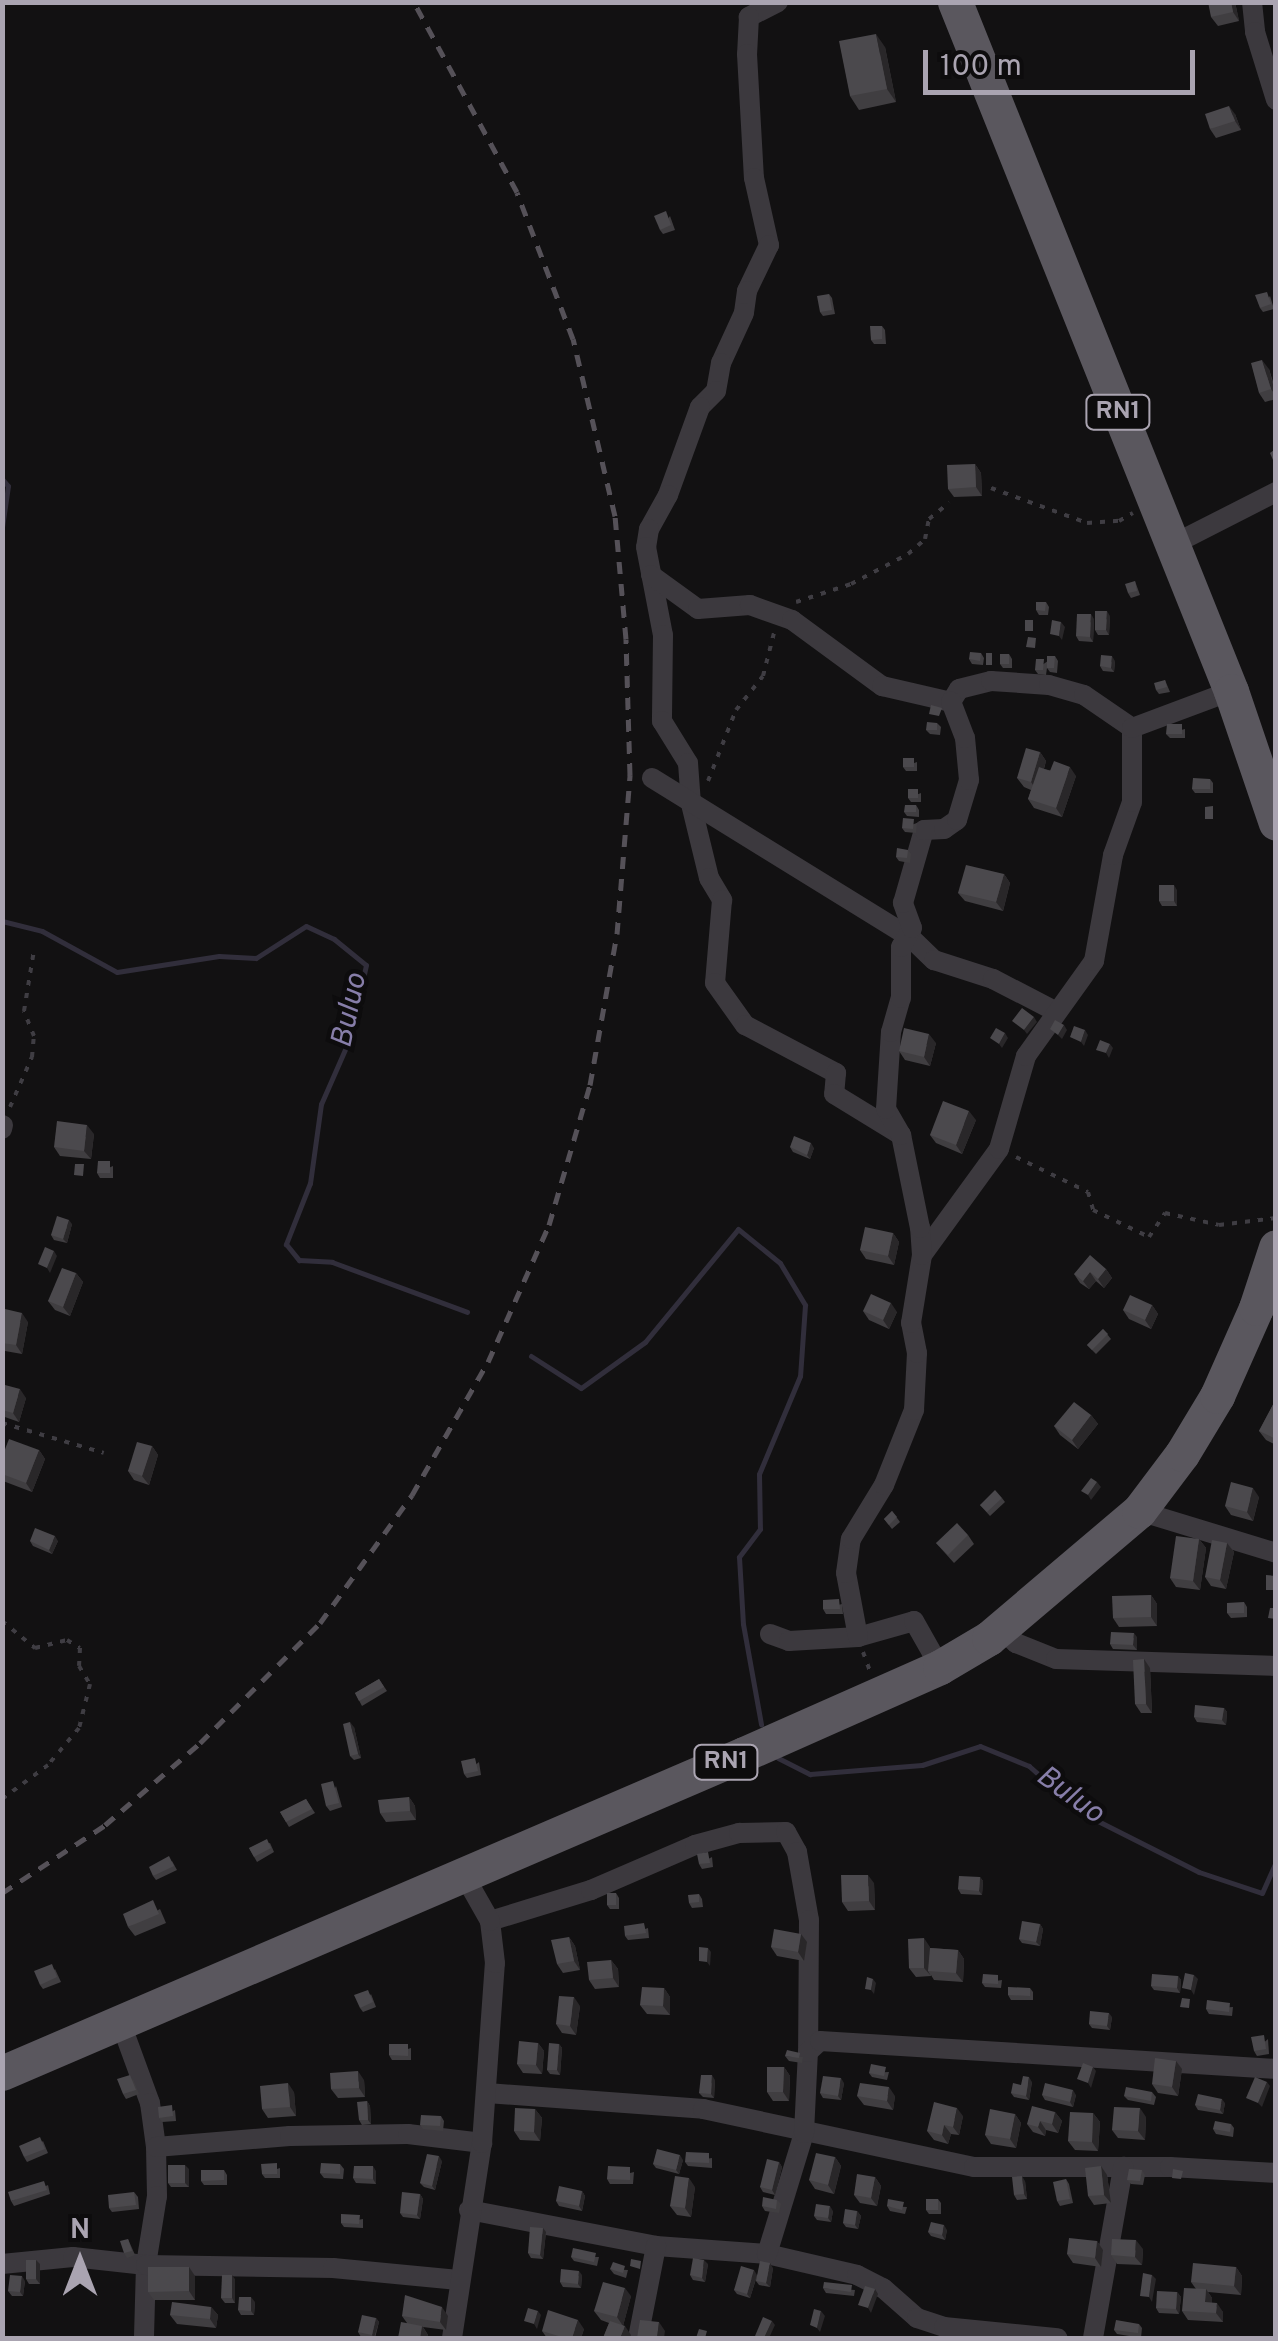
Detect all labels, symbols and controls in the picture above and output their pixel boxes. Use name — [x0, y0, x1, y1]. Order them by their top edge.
scale bar — [928, 30, 1200, 92]
text: 100 m — [940, 49, 1022, 86]
road number: RN1 — [1083, 392, 1153, 432]
water label: Buluo — [326, 971, 376, 1051]
road number: RN1 — [691, 1742, 761, 1782]
water label: Buluo — [1028, 1759, 1110, 1833]
north arrow — [30, 2211, 130, 2311]
text: N — [70, 2213, 90, 2249]

